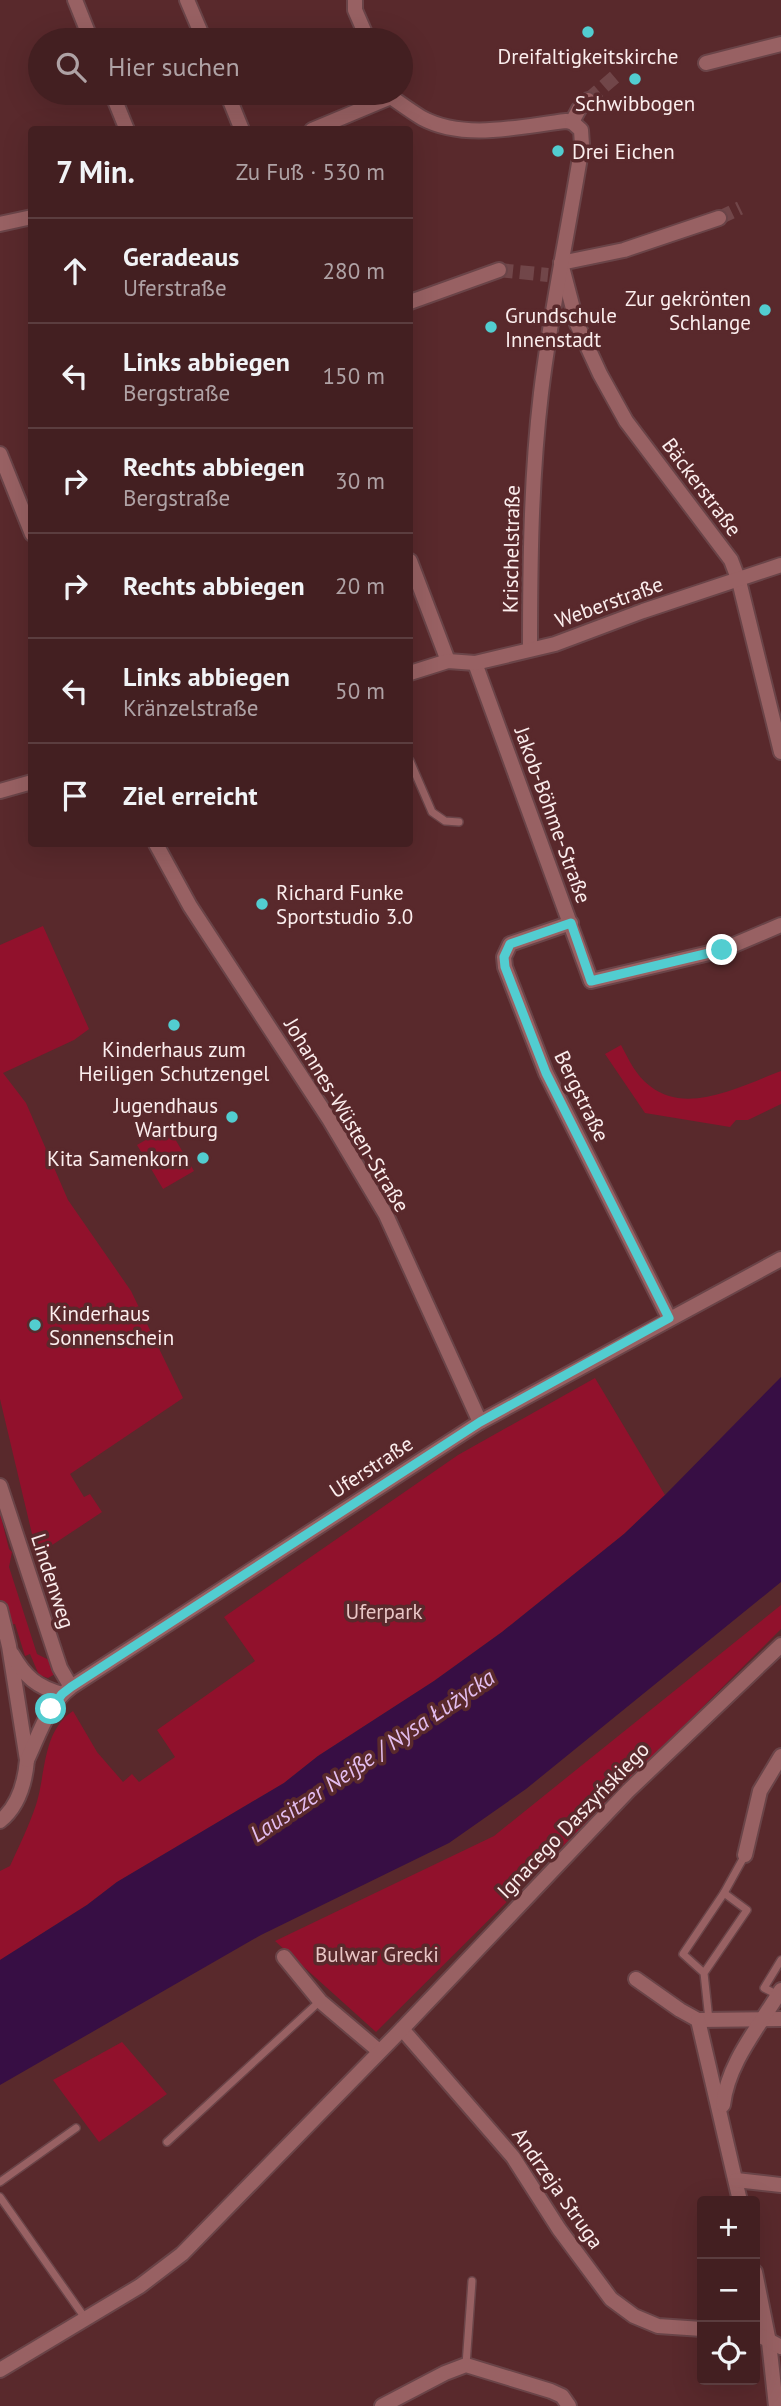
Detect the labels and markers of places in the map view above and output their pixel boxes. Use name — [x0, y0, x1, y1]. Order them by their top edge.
marker: Dreifaltigkeitskirche — [580, 24, 596, 40]
place label: Dreifaltigkeitskirche — [498, 43, 678, 70]
marker: Schwibbogen — [627, 71, 643, 87]
place label: Schwibbogen — [575, 90, 695, 117]
place label: Drei Eichen — [572, 138, 675, 165]
marker: Drei Eichen — [550, 143, 566, 159]
place label: Zur gekrönten Schlange — [625, 285, 751, 336]
place label: Grundschule Innenstadt — [505, 302, 617, 353]
marker: Zur gekrönten Schlange — [757, 302, 773, 318]
marker: Grundschule Innenstadt — [483, 319, 499, 335]
place label: Richard Funke Sportstudio 3.0 — [276, 879, 413, 930]
marker: Richard Funke Sportstudio 3.0 — [254, 896, 270, 912]
marker: Kinderhaus zum Heiligen Schutzengel — [166, 1017, 182, 1033]
place label: Kinderhaus zum Heiligen Schutzengel — [78, 1036, 270, 1087]
place label: Jugendhaus Wartburg — [113, 1092, 218, 1143]
marker: Jugendhaus Wartburg — [224, 1109, 240, 1125]
place label: Kita Samenkorn — [47, 1145, 189, 1172]
marker: Kita Samenkorn — [195, 1150, 211, 1166]
place label: Kinderhaus Sonnenschein — [49, 1300, 174, 1351]
marker: Kinderhaus Sonnenschein — [27, 1317, 43, 1333]

